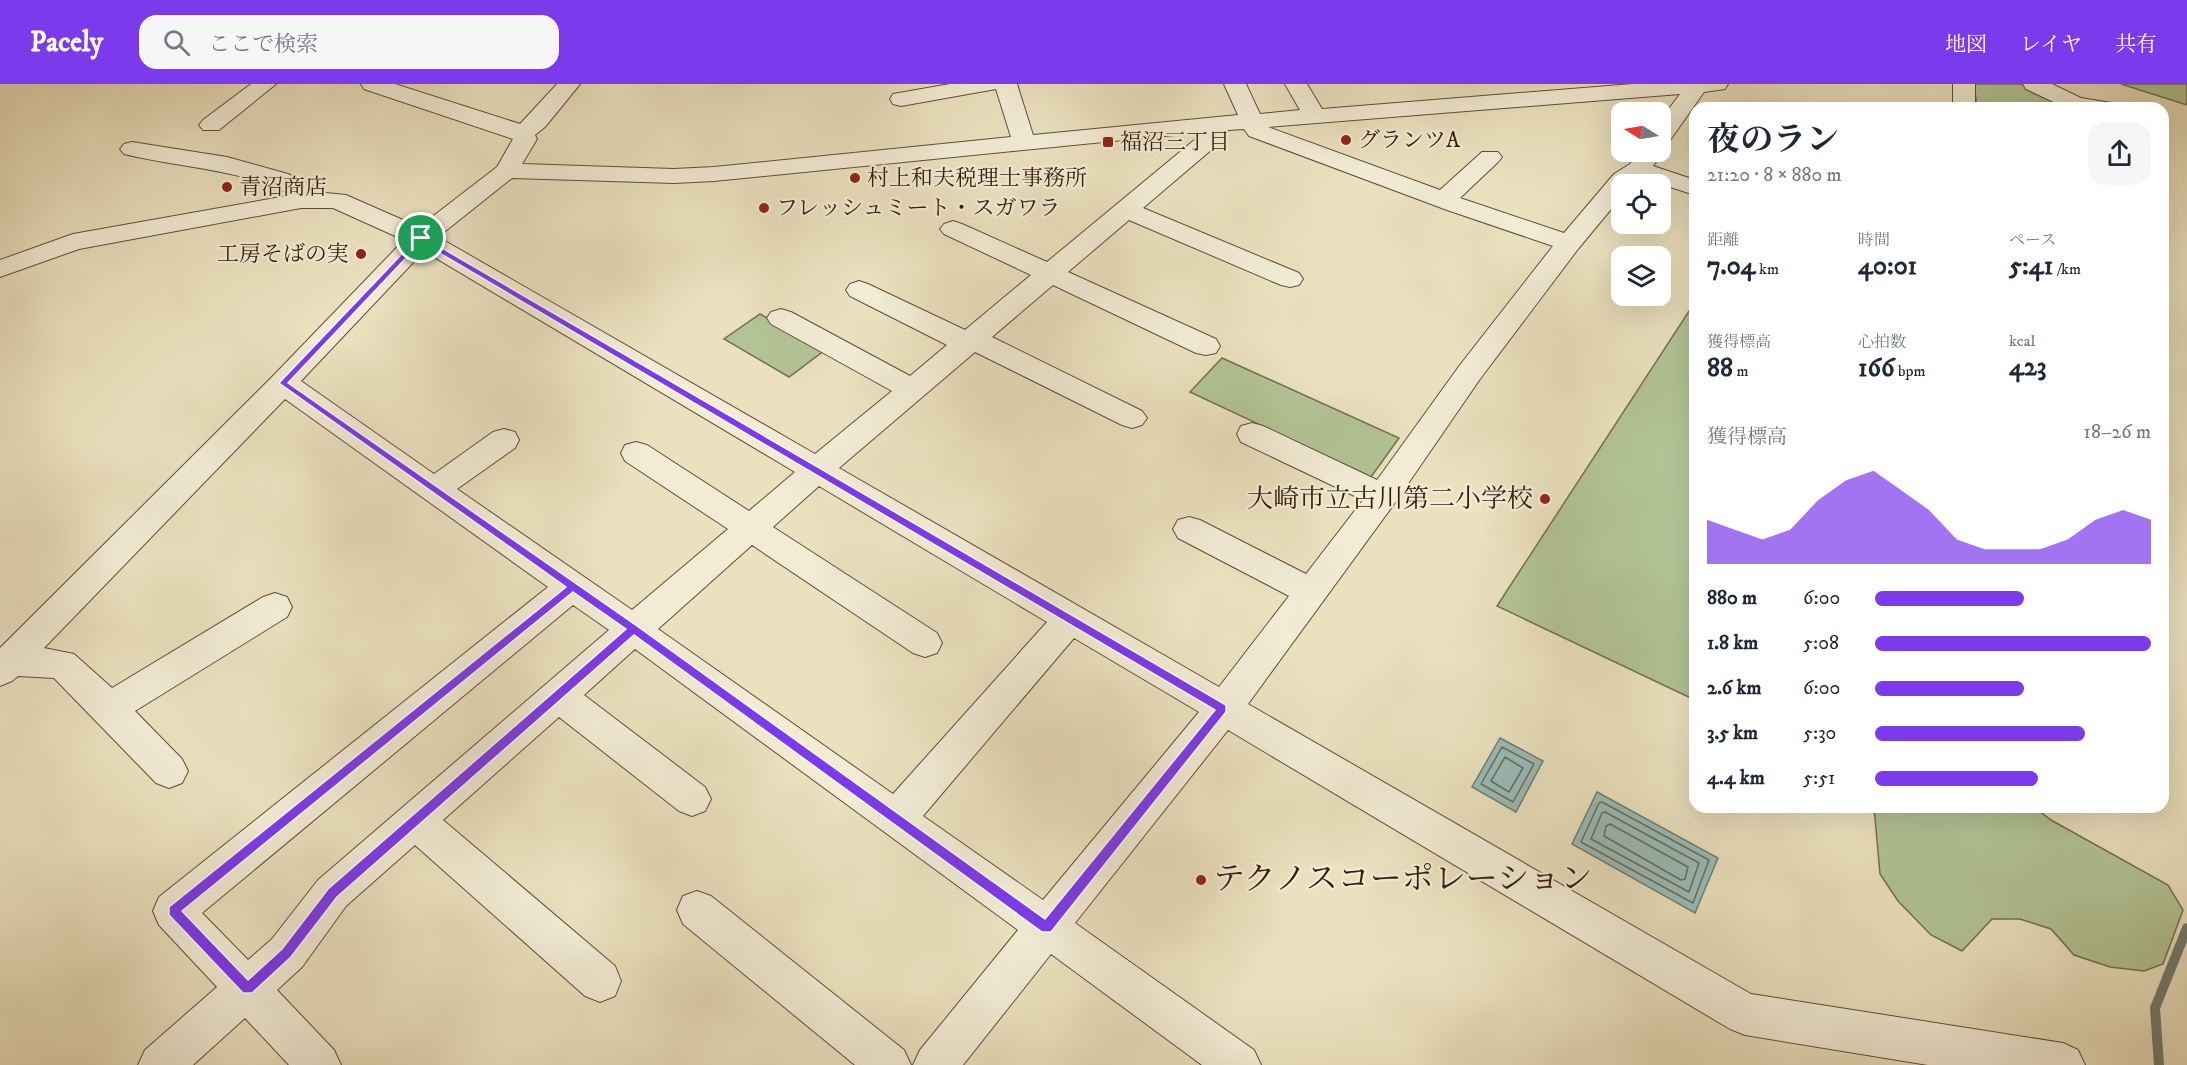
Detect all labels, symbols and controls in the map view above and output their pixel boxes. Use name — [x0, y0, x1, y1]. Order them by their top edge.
search box — [139, 15, 559, 69]
text: Pacely — [30, 25, 103, 60]
icon: search — [160, 26, 193, 59]
text: ここで検索 — [208, 31, 318, 58]
text: 地図 — [1945, 32, 1987, 58]
text: レイヤ — [2020, 32, 2082, 58]
text: 共有 — [2115, 32, 2157, 58]
north arrow — [1611, 102, 1671, 162]
map controls — [1611, 102, 1671, 306]
text: 夜のラン — [1707, 120, 1839, 161]
button: share — [2088, 122, 2151, 185]
place label: グランツA — [1358, 127, 1461, 154]
place label: 福沼三丁目 — [1120, 129, 1230, 156]
marker: グランツA — [1339, 133, 1353, 147]
marker: 福沼三丁目 — [1101, 135, 1115, 149]
text: 21:20 · 8 × 880 m — [1707, 163, 1842, 188]
place label: 村上和夫税理士事務所 — [867, 165, 1087, 192]
marker: 村上和夫税理士事務所 — [848, 171, 862, 185]
place label: 青沼商店 — [239, 174, 327, 201]
button: locate — [1611, 174, 1671, 234]
marker: 青沼商店 — [220, 180, 234, 194]
place label: フレッシュミート・スガワラ — [776, 195, 1060, 222]
marker: フレッシュミート・スガワラ — [757, 201, 771, 215]
pin — [395, 212, 446, 263]
icon: arrive — [404, 221, 437, 254]
text: 距離 — [1707, 230, 1739, 250]
text: 時間 — [1858, 230, 1890, 250]
text: ペース — [2009, 230, 2056, 250]
place label: 工房そばの実 — [217, 241, 349, 268]
button: layers — [1611, 246, 1671, 306]
marker: 工房そばの実 — [354, 247, 368, 261]
text: 7.04 — [1707, 250, 1756, 283]
text: 40:01 — [1858, 250, 1917, 283]
text: 5:41 — [2009, 250, 2053, 283]
text: km — [1756, 259, 1779, 279]
text: /km — [2053, 259, 2081, 279]
text: kcal — [2009, 331, 2035, 351]
text: 獲得標高 — [1707, 332, 1771, 352]
text: 心拍数 — [1858, 332, 1906, 352]
text: 423 — [2009, 351, 2046, 384]
text: 88 — [1707, 352, 1733, 385]
text: 166 — [1858, 352, 1895, 385]
text: m — [1733, 361, 1748, 381]
text: bpm — [1895, 361, 1926, 381]
text: 18–26 m — [2084, 420, 2151, 445]
text: 獲得標高 — [1707, 425, 1787, 450]
place label: 大崎市立古川第二小学校 — [1247, 483, 1533, 516]
marker: 大崎市立古川第二小学校 — [1538, 492, 1552, 506]
text: 880 m — [1707, 586, 1757, 611]
text: 6:00 — [1803, 586, 1840, 611]
text: 1.8 km — [1707, 631, 1758, 656]
text: 5:08 — [1803, 631, 1839, 656]
text: 2.6 km — [1707, 676, 1762, 701]
text: 6:00 — [1803, 676, 1840, 701]
text: 3.5 km — [1707, 721, 1758, 746]
text: 5:30 — [1803, 721, 1836, 746]
text: 4.4 km — [1707, 766, 1765, 791]
text: 5:51 — [1803, 766, 1835, 791]
place label: テクノスコーポレーション — [1213, 860, 1593, 900]
marker: テクノスコーポレーション — [1194, 873, 1208, 887]

